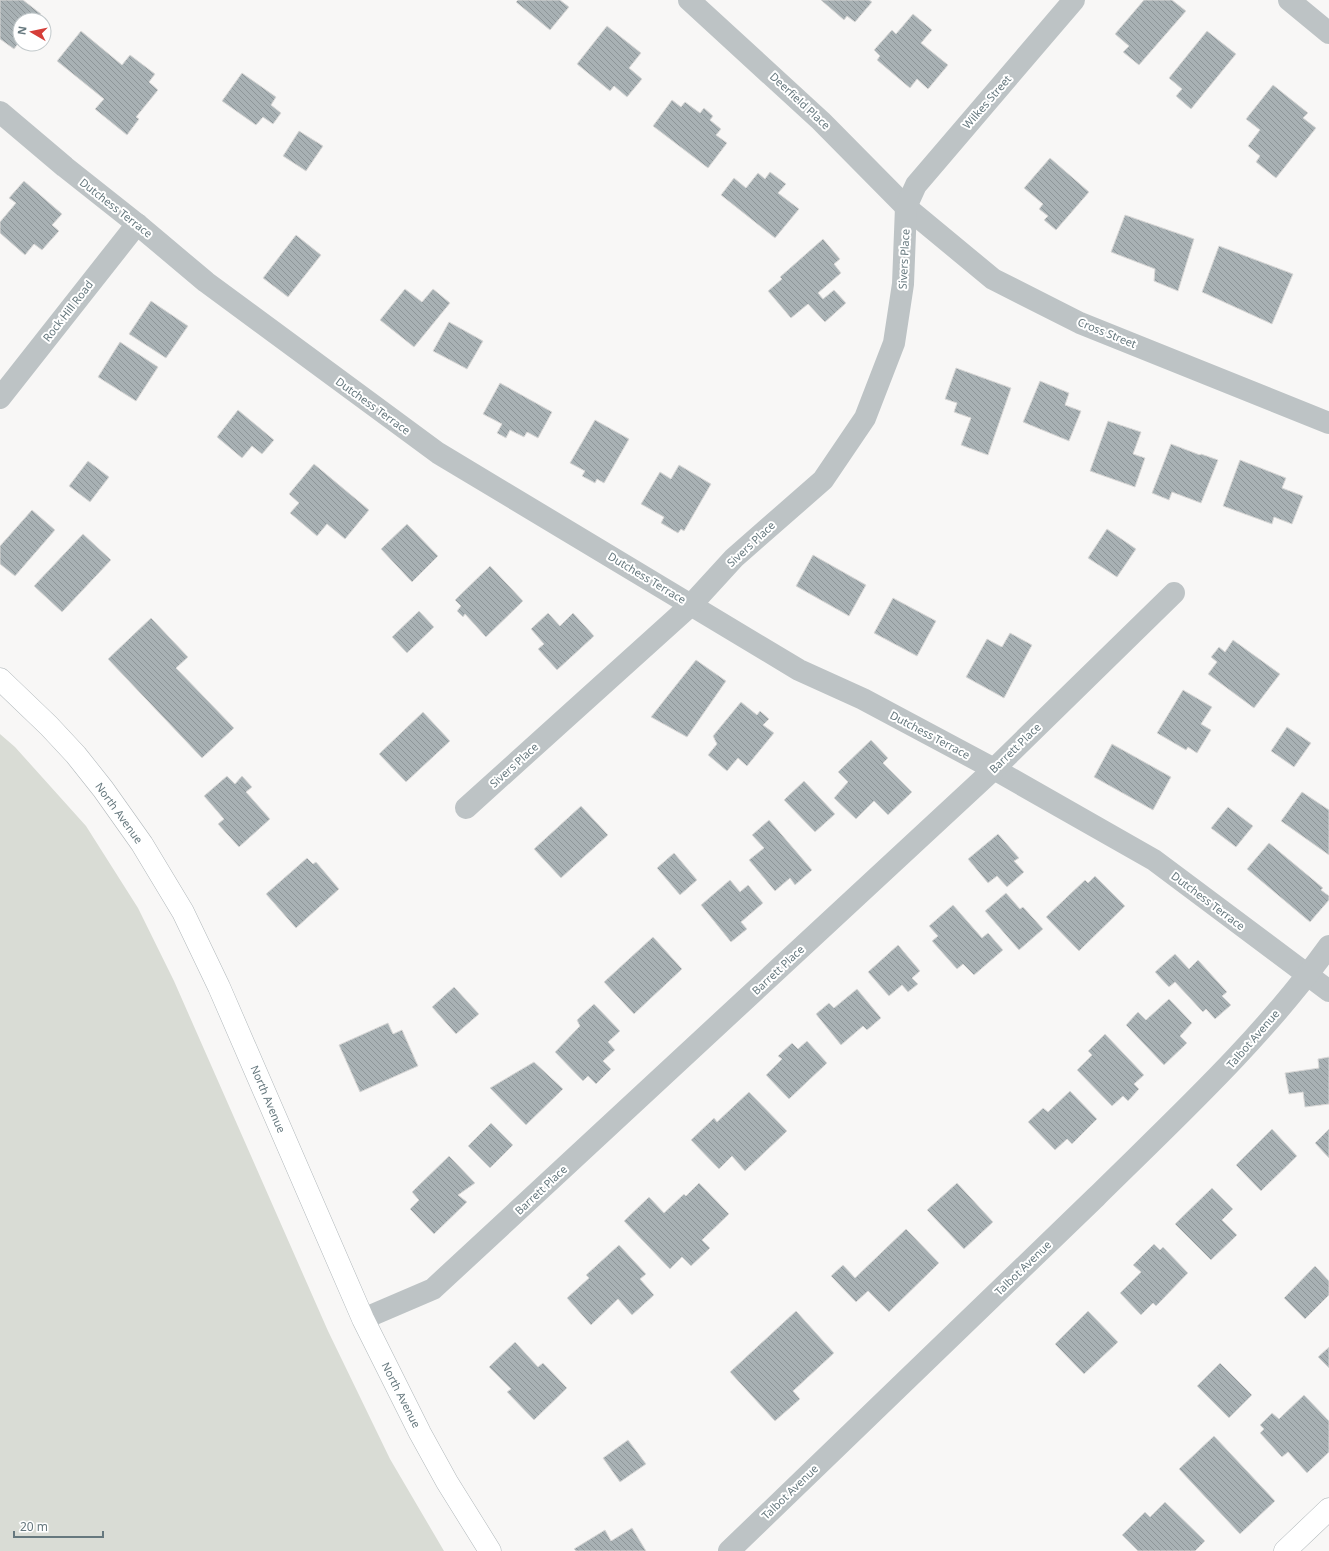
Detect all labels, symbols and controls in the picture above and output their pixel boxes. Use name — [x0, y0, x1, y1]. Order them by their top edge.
north arrow — [12, 12, 52, 52]
text: N — [14, 25, 30, 36]
street label: Deerfield Place — [767, 69, 834, 133]
street label: Wilkes Street — [959, 72, 1014, 132]
street label: Dutchess Terrace — [77, 174, 156, 241]
street label: Sivers Place — [894, 228, 913, 290]
street label: Rock Hill Road — [39, 277, 96, 344]
street label: Cross Street — [1076, 314, 1139, 351]
street label: Dutchess Terrace — [333, 373, 414, 438]
street label: Sivers Place — [723, 518, 778, 570]
street label: Dutchess Terrace — [605, 548, 689, 607]
street label: Dutchess Terrace — [888, 707, 973, 762]
street label: Barrett Place — [986, 719, 1044, 776]
street label: Sivers Place — [486, 739, 541, 790]
street label: North Avenue — [92, 779, 147, 846]
street label: Dutchess Terrace — [1168, 868, 1248, 933]
street label: Barrett Place — [748, 942, 807, 998]
street label: Talbot Avenue — [1223, 1006, 1282, 1071]
street label: North Avenue — [248, 1063, 289, 1135]
street label: Barrett Place — [511, 1162, 570, 1218]
street label: Talbot Avenue — [991, 1237, 1054, 1298]
street label: North Avenue — [378, 1359, 424, 1430]
street label: Talbot Avenue — [758, 1461, 821, 1522]
scale bar — [14, 1513, 103, 1539]
text: 20 m — [20, 1518, 48, 1535]

